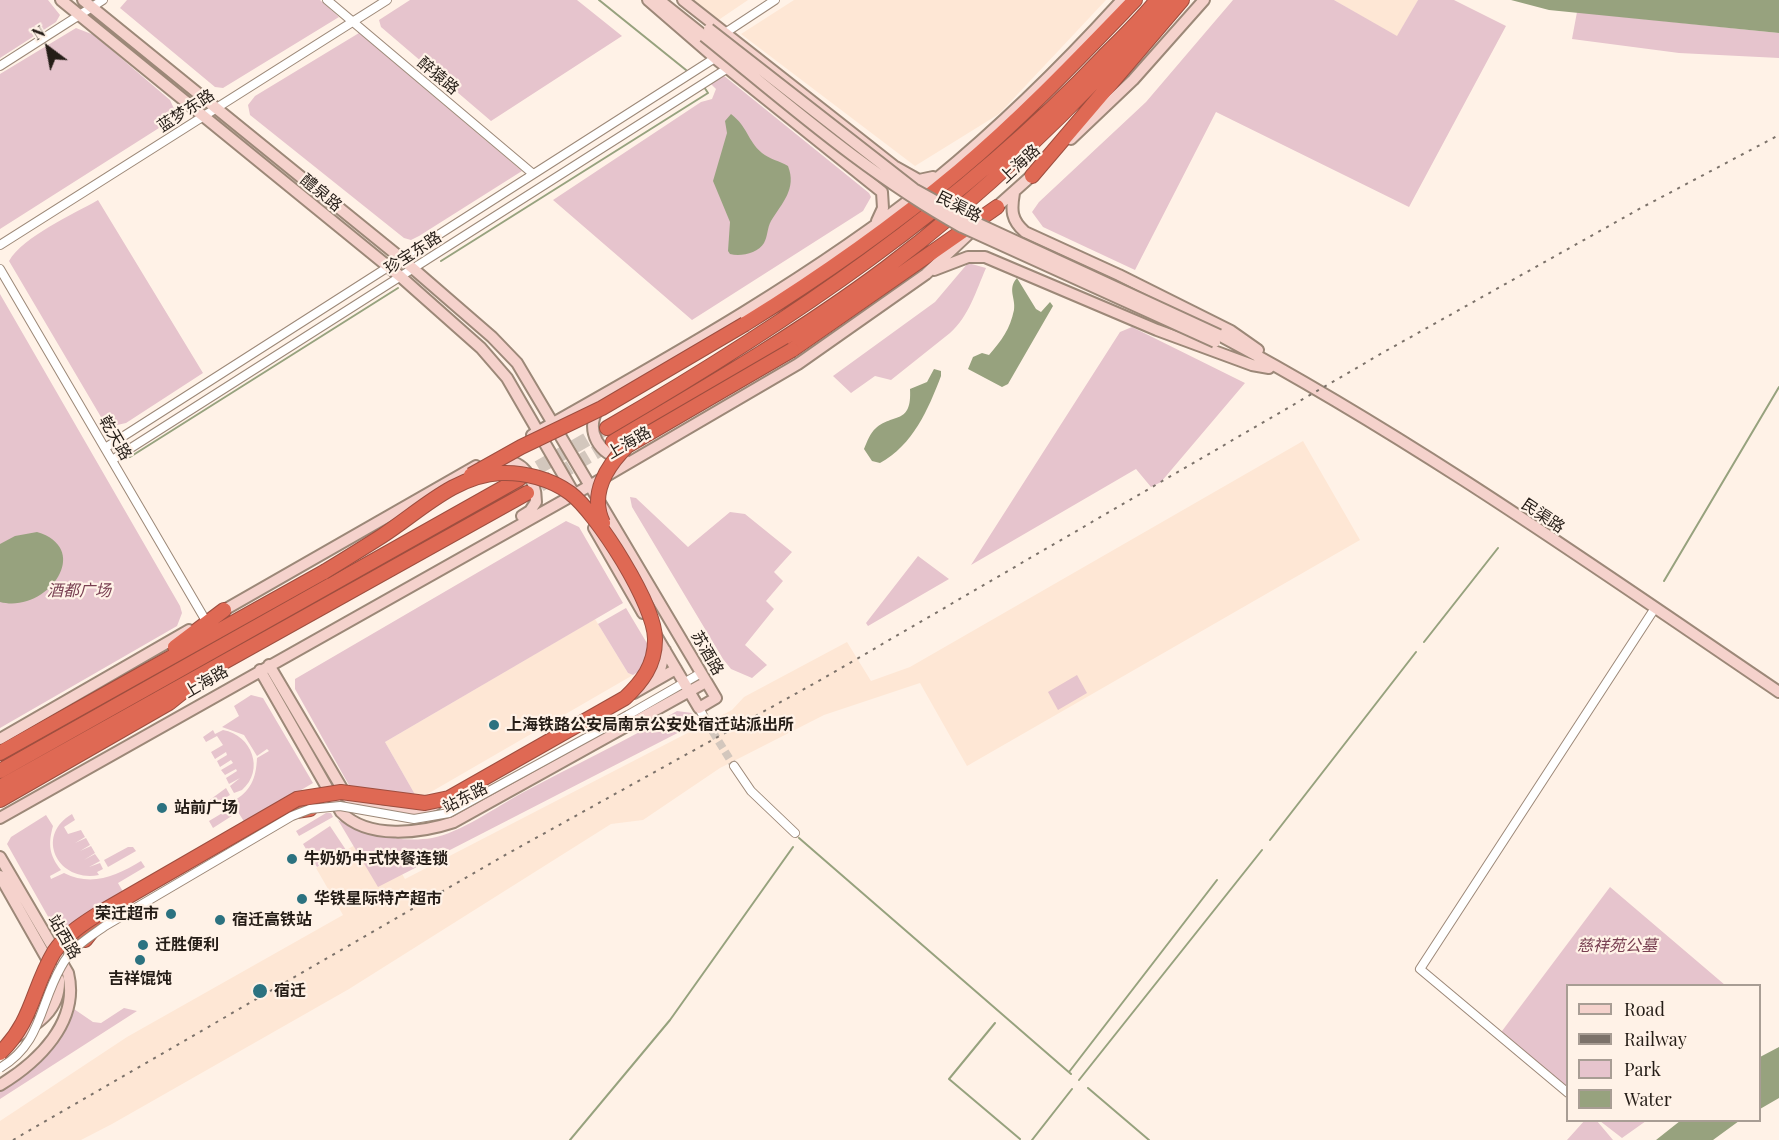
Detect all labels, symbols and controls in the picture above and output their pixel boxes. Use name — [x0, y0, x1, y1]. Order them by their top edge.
north arrow — [18, 18, 78, 78]
text: N — [28, 20, 49, 44]
street label: 醉猿路 — [413, 53, 463, 99]
street label: 蓝梦东路 — [154, 86, 218, 136]
street label: 上海路 — [996, 141, 1044, 187]
street label: 醴泉路 — [296, 170, 346, 216]
street label: 民渠路 — [933, 188, 985, 226]
street label: 珍宝东路 — [381, 228, 445, 278]
street label: 乾天路 — [95, 412, 135, 464]
street label: 上海路 — [603, 423, 655, 463]
street label: 民渠路 — [1518, 495, 1568, 537]
park label: 酒都广场 — [47, 581, 111, 601]
street label: 苏酒路 — [687, 627, 727, 679]
street label: 上海路 — [180, 662, 232, 702]
place label: 上海铁路公安局南京公安处宿迁站派出所 — [506, 715, 794, 735]
marker: 上海铁路公安局南京公安处宿迁站派出所 — [487, 718, 501, 732]
street label: 站东路 — [439, 779, 491, 817]
place label: 站前广场 — [174, 798, 238, 818]
marker: 站前广场 — [155, 801, 169, 815]
place label: 牛奶奶中式快餐连锁 — [304, 849, 448, 869]
marker: 牛奶奶中式快餐连锁 — [285, 852, 299, 866]
place label: 华铁星际特产超市 — [314, 889, 442, 909]
marker: 华铁星际特产超市 — [295, 892, 309, 906]
place label: 荣迁超市 — [95, 904, 159, 924]
marker: 荣迁超市 — [164, 907, 178, 921]
place label: 宿迁高铁站 — [232, 910, 312, 930]
street label: 站西路 — [44, 911, 84, 963]
marker: 宿迁高铁站 — [213, 913, 227, 927]
place label: 迁胜便利 — [155, 935, 219, 955]
park label: 慈祥苑公墓 — [1577, 936, 1657, 956]
marker: 迁胜便利 — [136, 938, 150, 952]
marker: 吉祥馄饨 — [133, 953, 147, 967]
place label: 吉祥馄饨 — [108, 969, 172, 989]
place label: 宿迁 — [274, 981, 306, 1001]
marker: 宿迁 — [251, 982, 269, 1000]
legend — [1566, 984, 1761, 1122]
text: Road — [1624, 997, 1665, 1021]
text: Railway — [1624, 1027, 1687, 1051]
text: Park — [1624, 1057, 1661, 1081]
text: Water — [1624, 1087, 1672, 1111]

